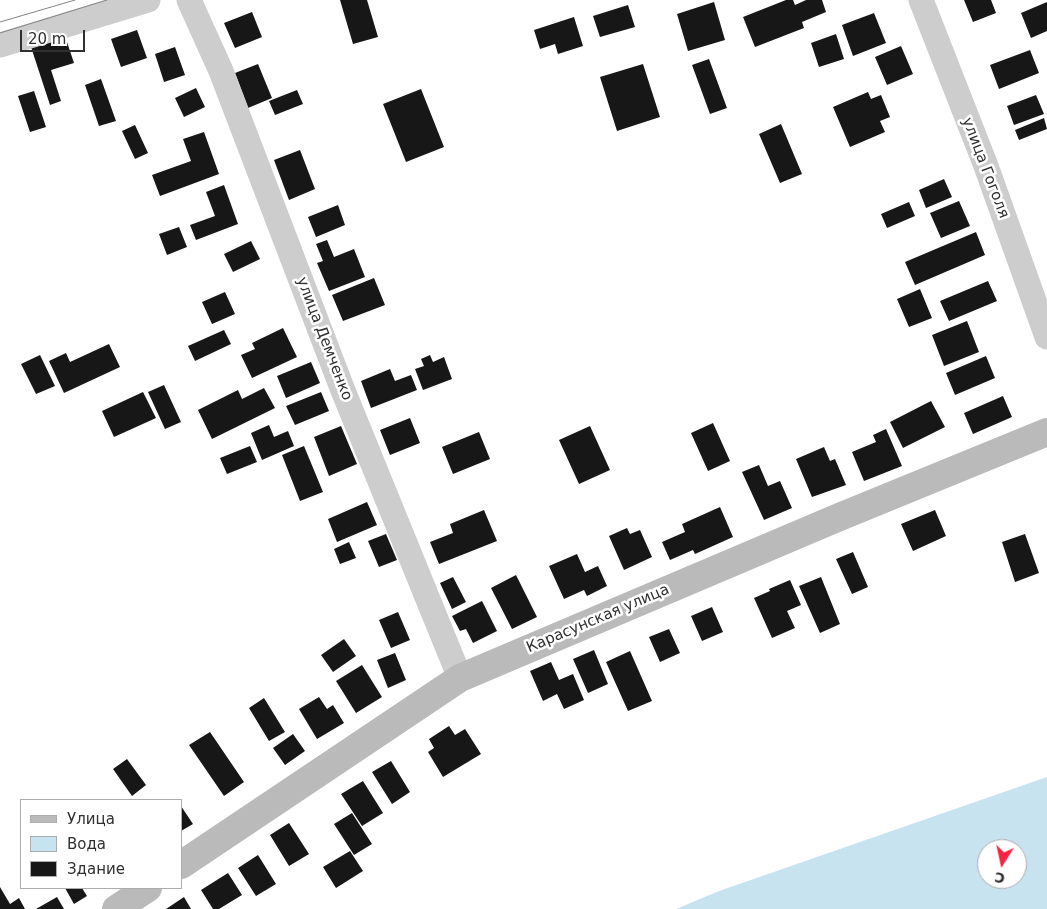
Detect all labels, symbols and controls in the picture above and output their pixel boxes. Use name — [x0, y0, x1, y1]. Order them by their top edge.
scale bar — [22, 20, 88, 52]
text: 20 m — [28, 30, 66, 48]
street label: улица Гоголя — [958, 115, 1012, 221]
street label: улица Демченко — [292, 275, 356, 403]
street label: Карасунская улица — [524, 581, 672, 657]
legend — [20, 799, 182, 889]
text: Улица — [67, 810, 115, 828]
text: Вода — [67, 835, 106, 853]
north arrow — [977, 839, 1027, 889]
text: Здание — [67, 860, 125, 878]
text: С — [993, 869, 1006, 887]

